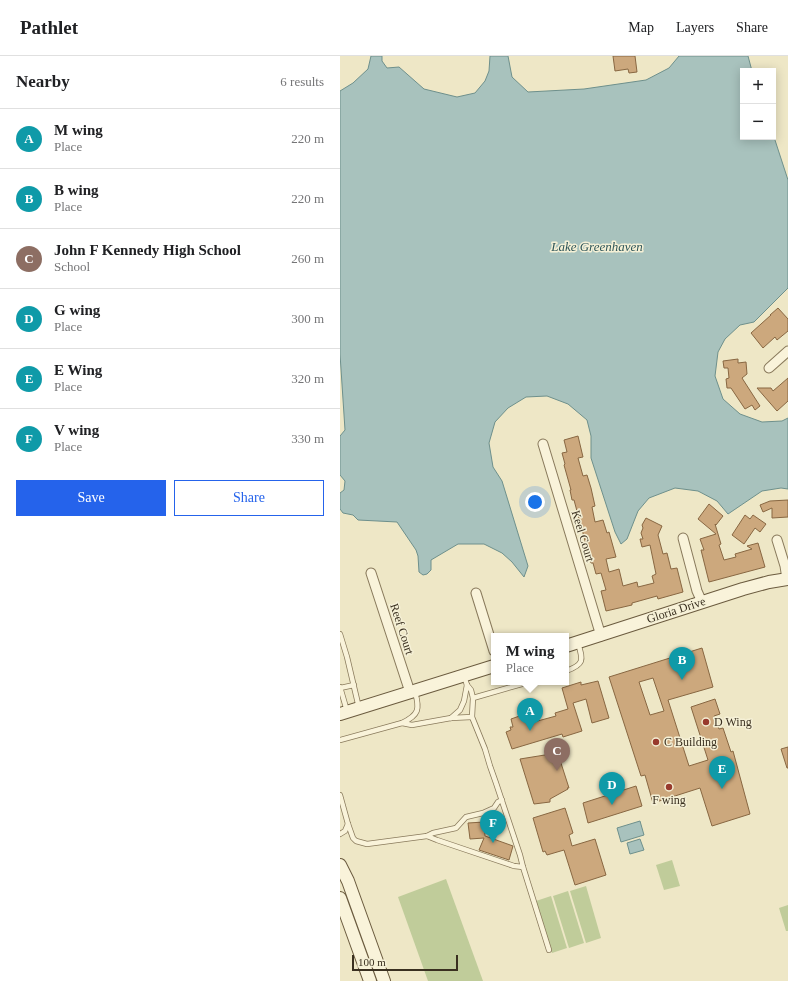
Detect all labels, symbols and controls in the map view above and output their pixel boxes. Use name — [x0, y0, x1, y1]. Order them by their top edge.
text: Pathlet — [20, 17, 78, 38]
text: Map — [628, 20, 654, 35]
text: Layers — [676, 20, 714, 35]
text: Share — [736, 20, 768, 35]
map controls — [740, 68, 776, 140]
button: + — [740, 68, 776, 104]
text: Nearby — [16, 72, 70, 91]
text: 6 results — [280, 74, 324, 89]
button: − — [740, 104, 776, 140]
text: M wing — [54, 122, 103, 138]
text: A — [24, 131, 34, 146]
text: 220 m — [291, 131, 324, 146]
text: Place — [54, 139, 82, 154]
text: B wing — [54, 182, 99, 198]
text: B — [25, 191, 33, 206]
text: 220 m — [291, 191, 324, 206]
text: Place — [54, 199, 82, 214]
water label: Lake Greenhaven — [550, 239, 643, 254]
text: John F Kennedy High School — [54, 242, 241, 258]
text: C — [24, 251, 34, 266]
text: 260 m — [291, 251, 324, 266]
text: School — [54, 259, 90, 274]
text: G wing — [54, 302, 100, 318]
text: D — [24, 311, 34, 326]
text: 300 m — [291, 311, 324, 326]
text: Place — [54, 319, 82, 334]
text: E Wing — [54, 362, 102, 378]
text: E — [25, 371, 33, 386]
text: 320 m — [291, 371, 324, 386]
text: Place — [54, 379, 82, 394]
text: V wing — [54, 422, 99, 438]
text: F — [25, 431, 33, 446]
text: 330 m — [291, 431, 324, 446]
text: Place — [54, 439, 82, 454]
button: Save — [16, 480, 166, 516]
button: Share — [174, 480, 324, 516]
your location — [525, 492, 545, 512]
street label: Keel Court — [569, 509, 598, 564]
street label: Gloria Drive — [645, 594, 707, 626]
street label: Reef Court — [387, 602, 417, 657]
popup — [491, 633, 569, 685]
text: M wing — [506, 643, 554, 659]
pin: B — [669, 647, 695, 680]
text: Place — [506, 660, 534, 675]
pin: A — [517, 698, 543, 731]
place label: D Wing — [714, 715, 752, 729]
marker: D Wing — [701, 717, 711, 727]
place label: C Building — [664, 735, 717, 749]
marker: C Building — [651, 737, 661, 747]
pin: C — [544, 738, 570, 771]
pin: E — [709, 756, 735, 789]
pin: D — [599, 772, 625, 805]
marker: F wing — [664, 782, 674, 792]
place label: F wing — [652, 793, 686, 807]
pin: F — [480, 810, 506, 843]
scale bar — [352, 953, 458, 972]
text: 100 m — [358, 956, 386, 968]

